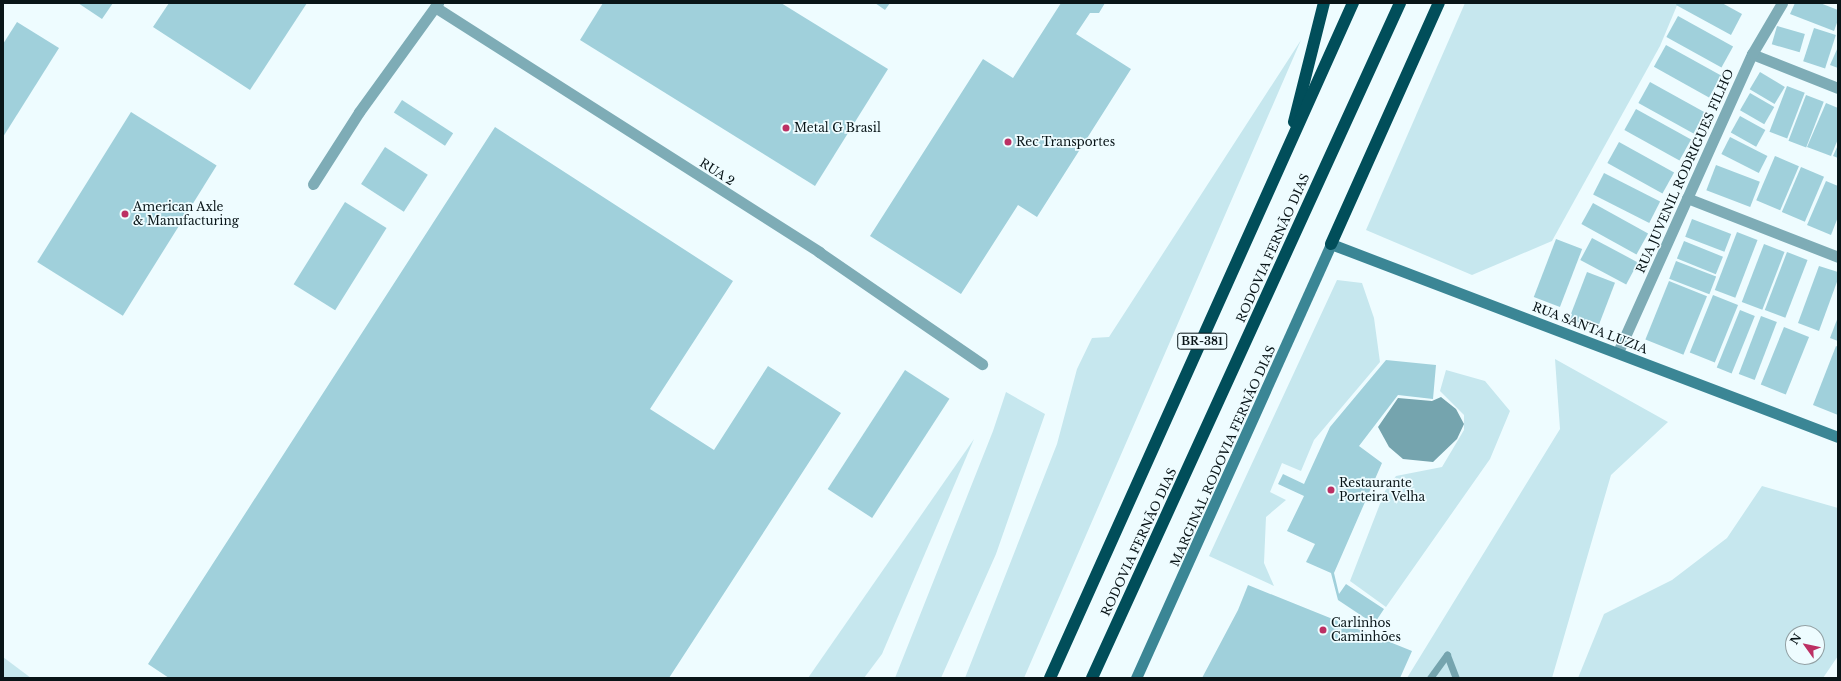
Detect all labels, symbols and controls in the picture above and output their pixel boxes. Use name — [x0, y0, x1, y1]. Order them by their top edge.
street label: RUA JUVENIL RODRIGUES FILHO — [1633, 66, 1737, 276]
place label: Metal G Brasil — [794, 121, 881, 135]
marker: Metal G Brasil — [781, 123, 791, 133]
place label: Rec Transportes — [1016, 135, 1116, 149]
marker: Rec Transportes — [1003, 137, 1013, 147]
street label: RUA 2 — [697, 155, 737, 189]
street label: RODOVIA FERNÃO DIAS — [1233, 171, 1313, 325]
place label: American Axle & Manufacturing — [133, 200, 239, 228]
marker: American Axle & Manufacturing — [120, 209, 130, 219]
street label: RUA SANTA LUZIA — [1530, 299, 1650, 357]
road number: BR-381 — [1177, 332, 1227, 350]
street label: MARGINAL RODOVIA FERNÃO DIAS — [1167, 343, 1279, 569]
street label: RODOVIA FERNÃO DIAS — [1098, 465, 1180, 619]
place label: Restaurante Porteira Velha — [1339, 476, 1426, 504]
marker: Restaurante Porteira Velha — [1326, 485, 1336, 495]
place label: Carlinhos Caminhões — [1331, 616, 1401, 644]
marker: Carlinhos Caminhões — [1318, 625, 1328, 635]
north arrow — [1785, 625, 1825, 665]
text: N — [1787, 631, 1804, 647]

